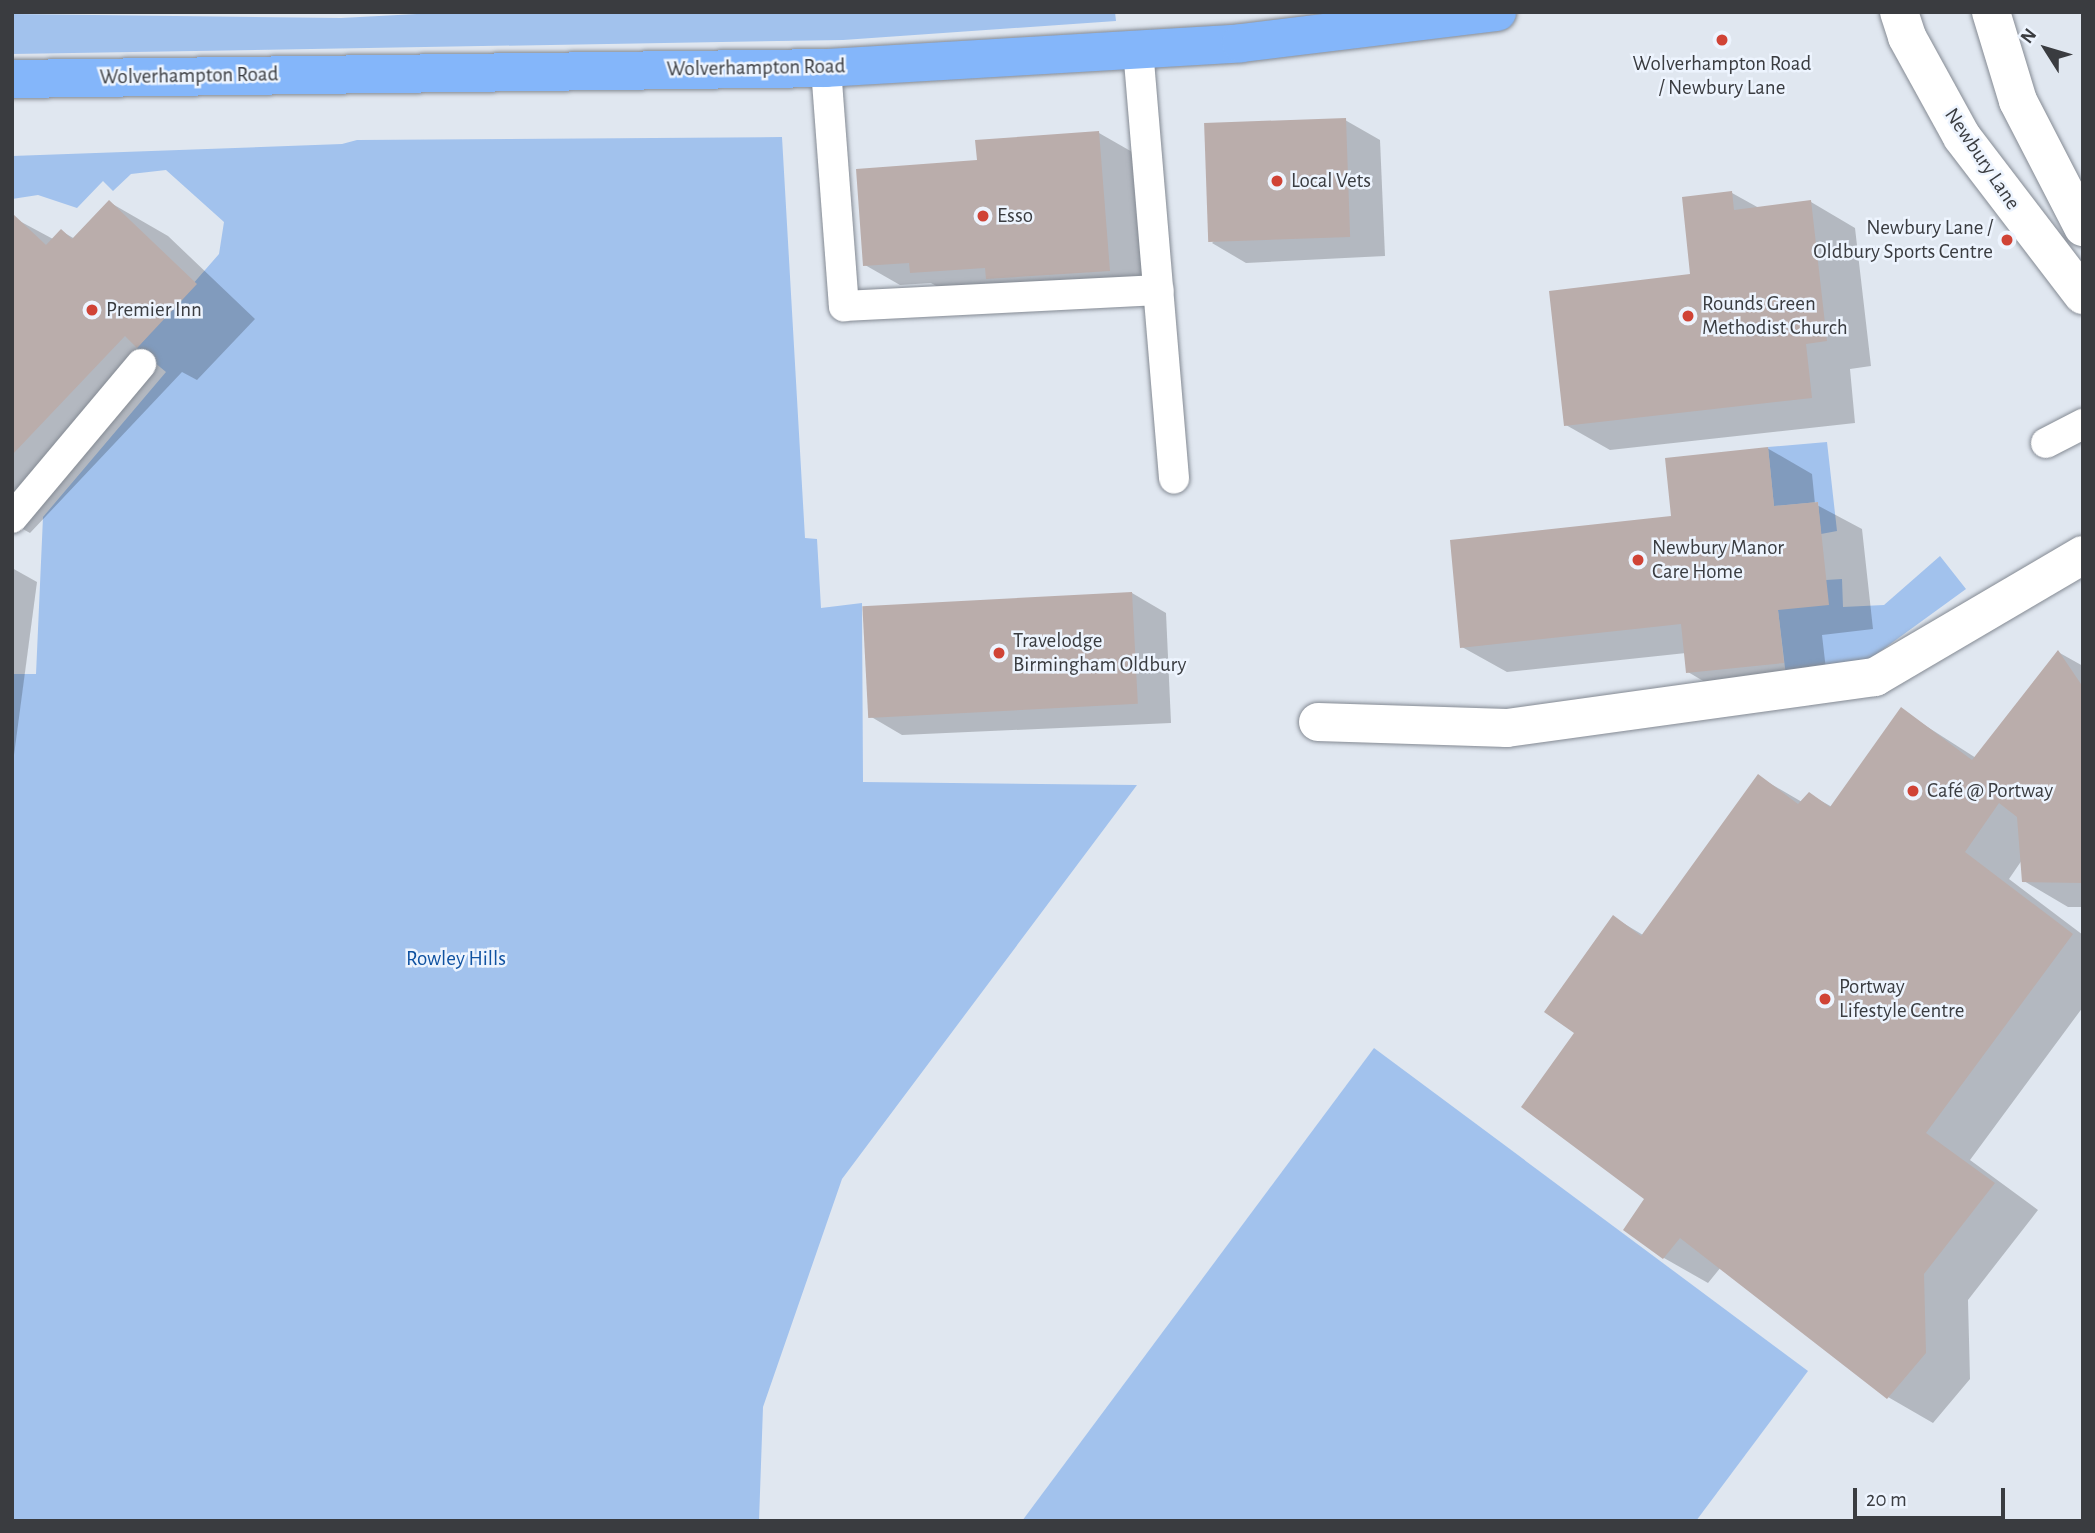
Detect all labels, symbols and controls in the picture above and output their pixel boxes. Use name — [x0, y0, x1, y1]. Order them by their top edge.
north arrow — [2011, 14, 2081, 84]
text: N — [2017, 25, 2040, 47]
marker: Wolverhampton Road / Newbury Lane — [1714, 32, 1730, 48]
place label: Wolverhampton Road / Newbury Lane — [1633, 51, 1811, 101]
street label: Wolverhampton Road — [666, 54, 846, 82]
street label: Wolverhampton Road — [99, 62, 279, 90]
street label: Newbury Lane — [1939, 103, 2025, 215]
place label: Local Vets — [1291, 168, 1371, 194]
marker: Local Vets — [1269, 173, 1285, 189]
place label: Esso — [997, 203, 1033, 229]
marker: Esso — [975, 208, 991, 224]
place label: Newbury Lane / Oldbury Sports Centre — [1813, 215, 1993, 265]
marker: Newbury Lane / Oldbury Sports Centre — [1999, 232, 2015, 248]
place label: Rounds Green Methodist Church — [1702, 291, 1848, 341]
place label: Premier Inn — [106, 297, 202, 323]
marker: Premier Inn — [84, 302, 100, 318]
marker: Rounds Green Methodist Church — [1680, 308, 1696, 324]
place label: Newbury Manor Care Home — [1652, 535, 1784, 585]
marker: Newbury Manor Care Home — [1630, 552, 1646, 568]
place label: Travelodge Birmingham Oldbury — [1013, 628, 1186, 678]
marker: Travelodge Birmingham Oldbury — [991, 645, 1007, 661]
place label: Café @ Portway — [1927, 778, 2053, 804]
marker: Café @ Portway — [1905, 783, 1921, 799]
park label: Rowley Hills — [406, 946, 506, 972]
place label: Portway Lifestyle Centre — [1839, 974, 1964, 1024]
marker: Portway Lifestyle Centre — [1817, 991, 1833, 1007]
scale bar — [1857, 1474, 2009, 1518]
text: 20 m — [1866, 1489, 1907, 1510]

